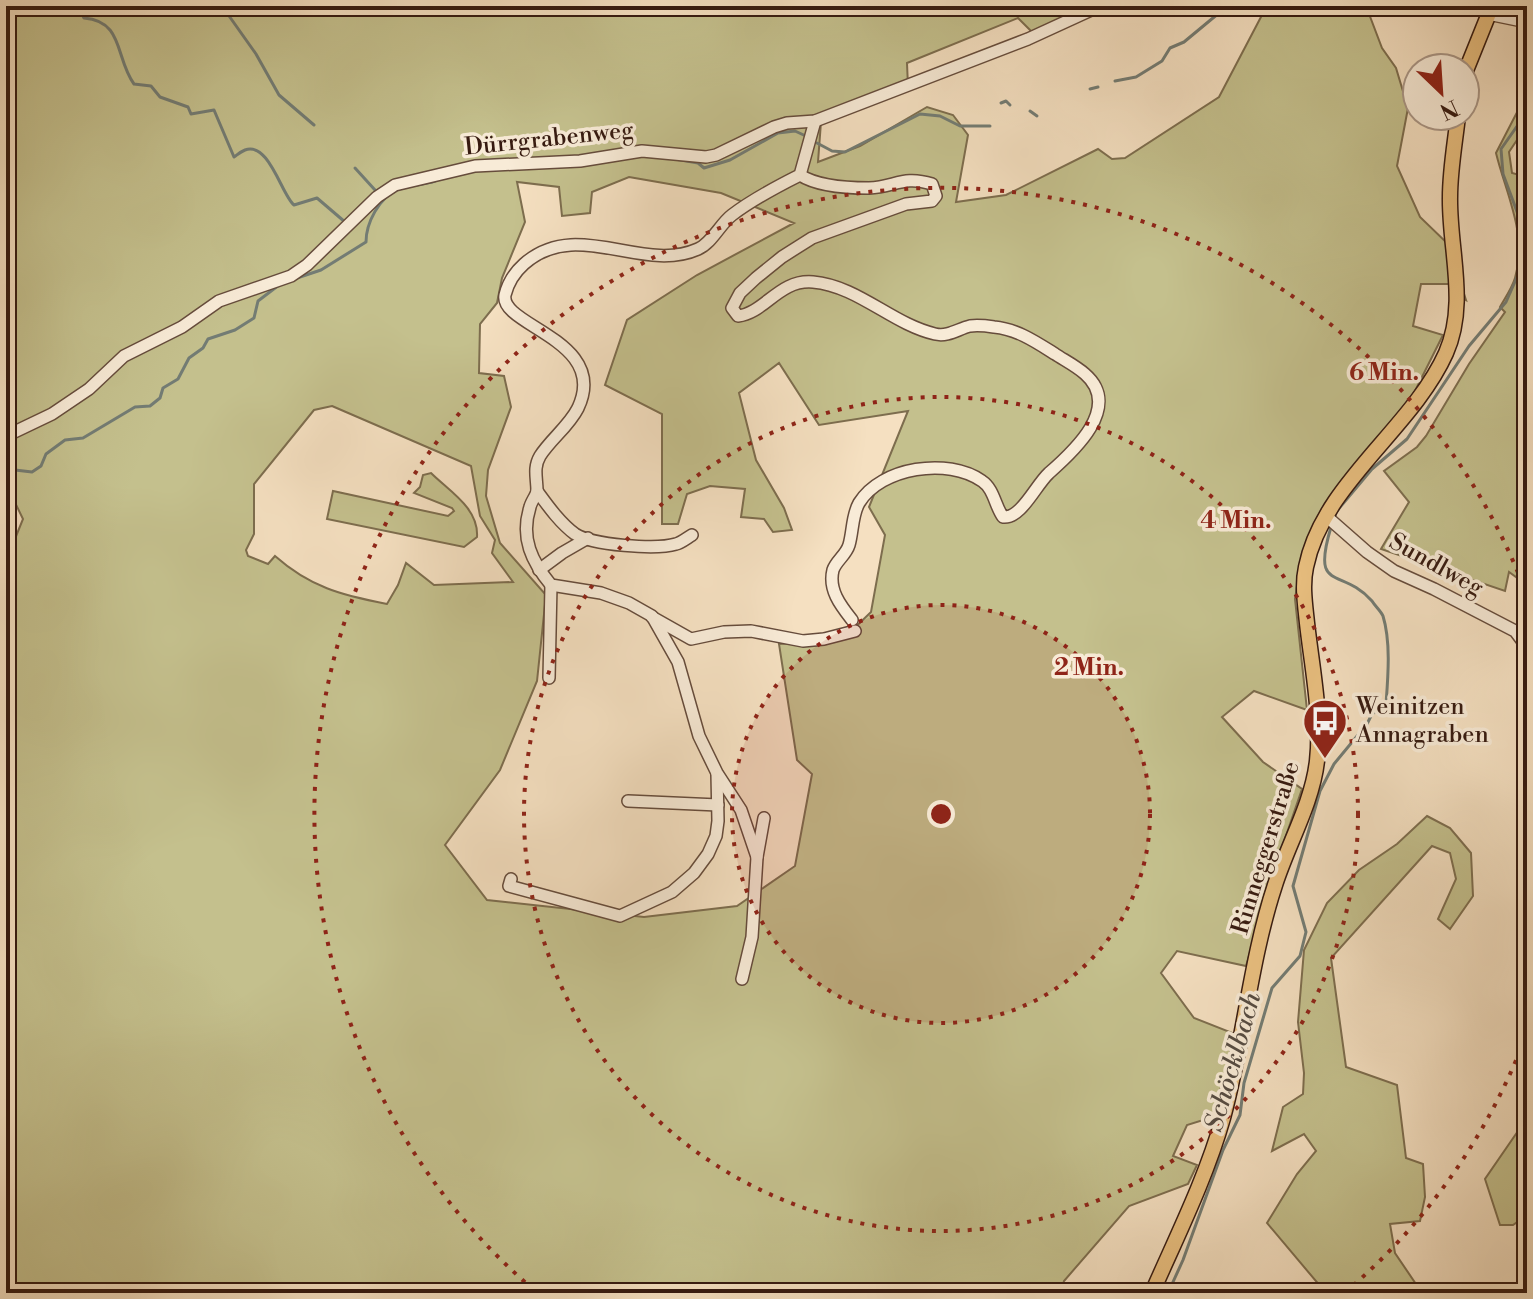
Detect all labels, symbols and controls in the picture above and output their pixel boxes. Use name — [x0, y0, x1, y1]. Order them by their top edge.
north arrow — [1401, 52, 1481, 132]
text: N — [1435, 93, 1462, 125]
street label: Dürrgrabenweg — [463, 115, 636, 163]
text: 6 Min. — [1349, 358, 1419, 388]
text: 4 Min. — [1200, 506, 1272, 536]
street label: Sundlweg — [1384, 527, 1489, 603]
text: 2 Min. — [1054, 653, 1124, 683]
place label: Weinitzen Annagraben — [1355, 692, 1489, 750]
bus stop icon: Weinitzen Annagraben — [1301, 697, 1349, 760]
street label: Rinneggerstraße — [1225, 758, 1307, 938]
centre of rings — [927, 800, 955, 828]
water label: Schöcklbach — [1198, 988, 1268, 1135]

